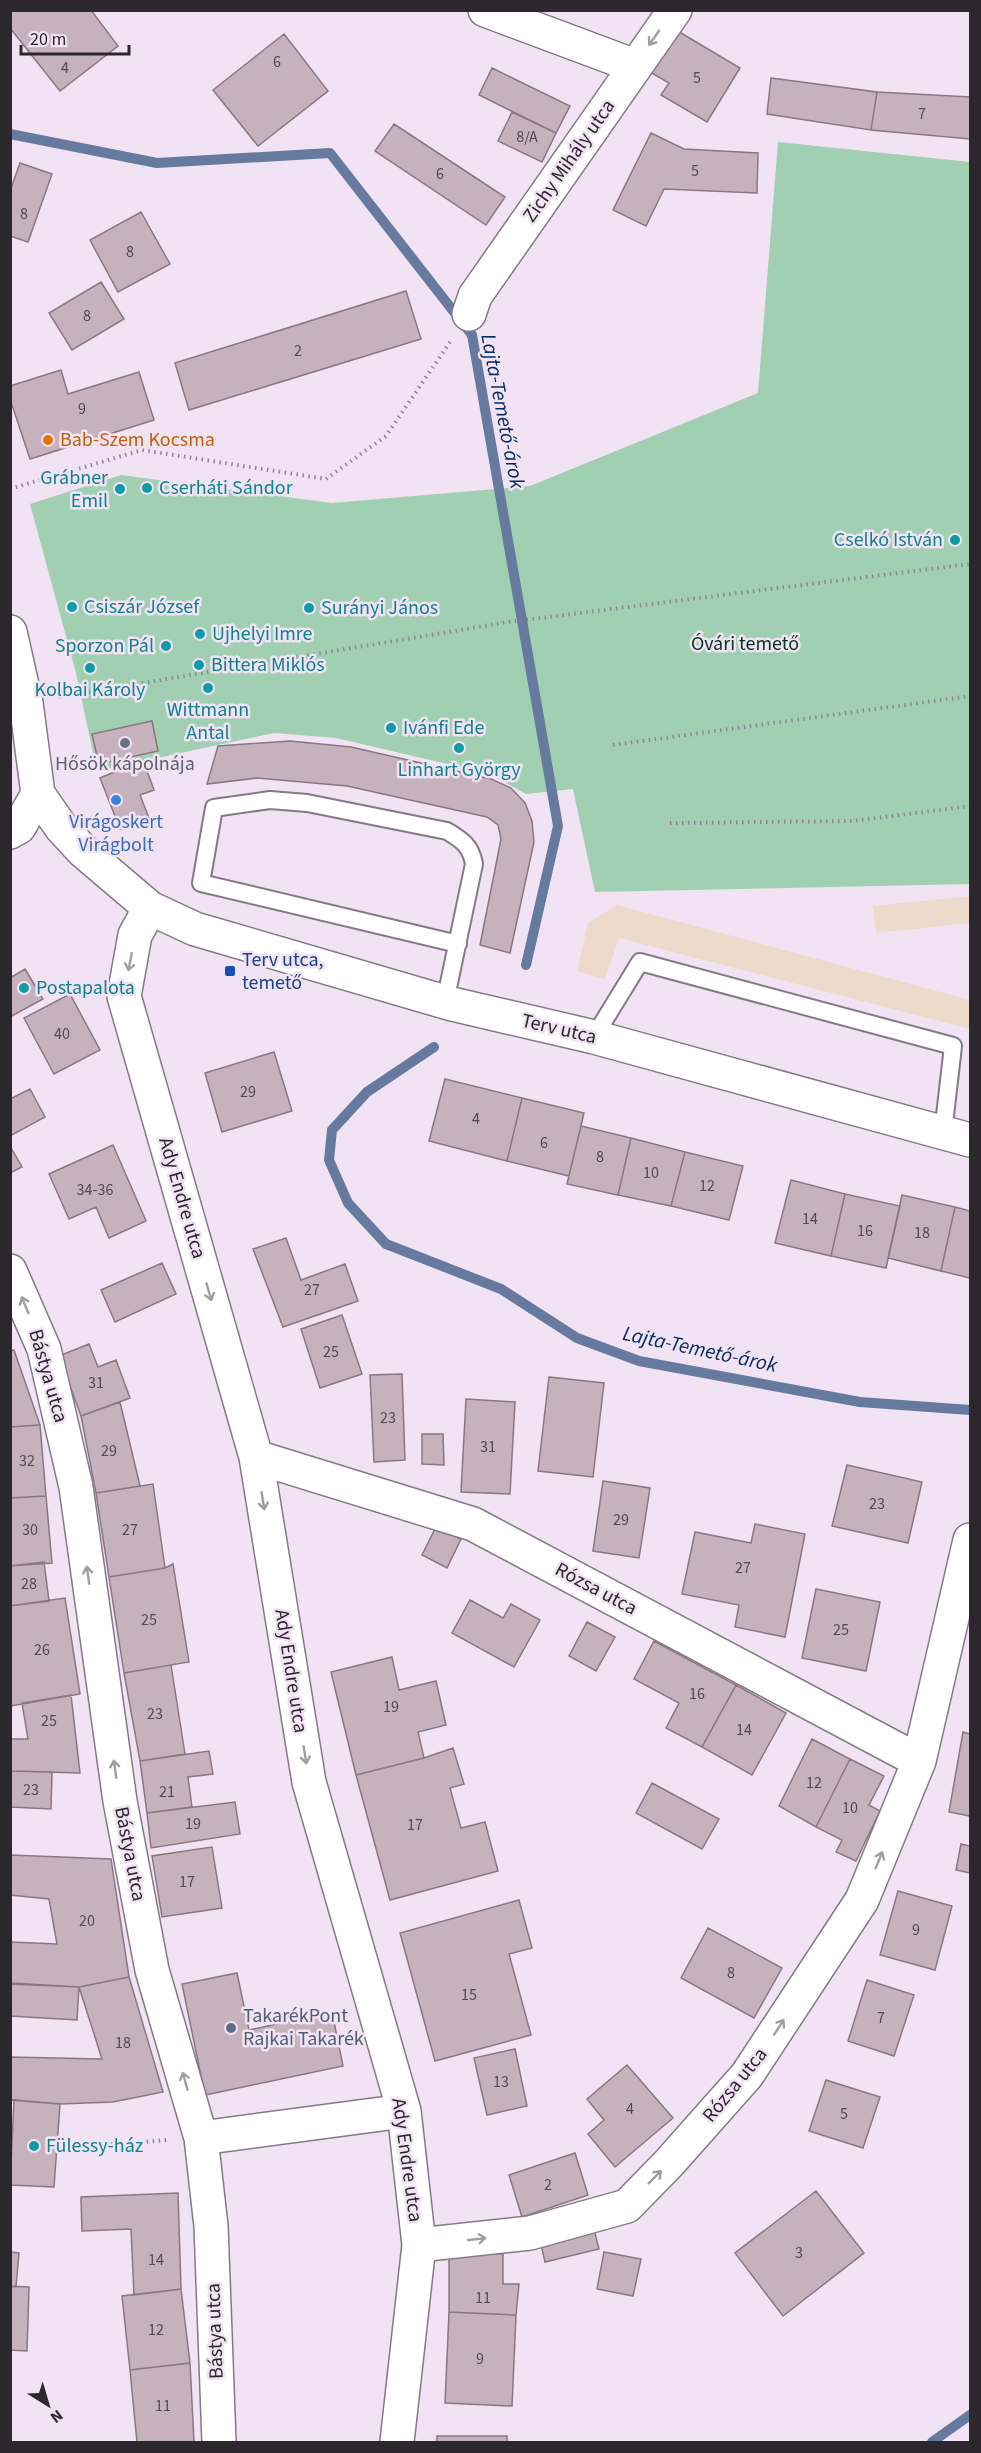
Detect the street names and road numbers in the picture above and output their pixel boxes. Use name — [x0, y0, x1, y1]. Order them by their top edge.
street label: Zichy Mihály utca — [516, 94, 622, 228]
street label: Terv utca — [519, 1007, 599, 1051]
street label: Ady Endre utca — [151, 1134, 213, 1262]
street label: Bástya utca — [21, 1326, 75, 1426]
street label: Rózsa utca — [550, 1556, 642, 1622]
street label: Ady Endre utca — [267, 1607, 315, 1735]
street label: Bástya utca — [107, 1804, 153, 1904]
street label: Rózsa utca — [696, 2042, 774, 2128]
street label: Ady Endre utca — [384, 2096, 430, 2224]
street label: Bástya utca — [199, 2283, 231, 2379]

